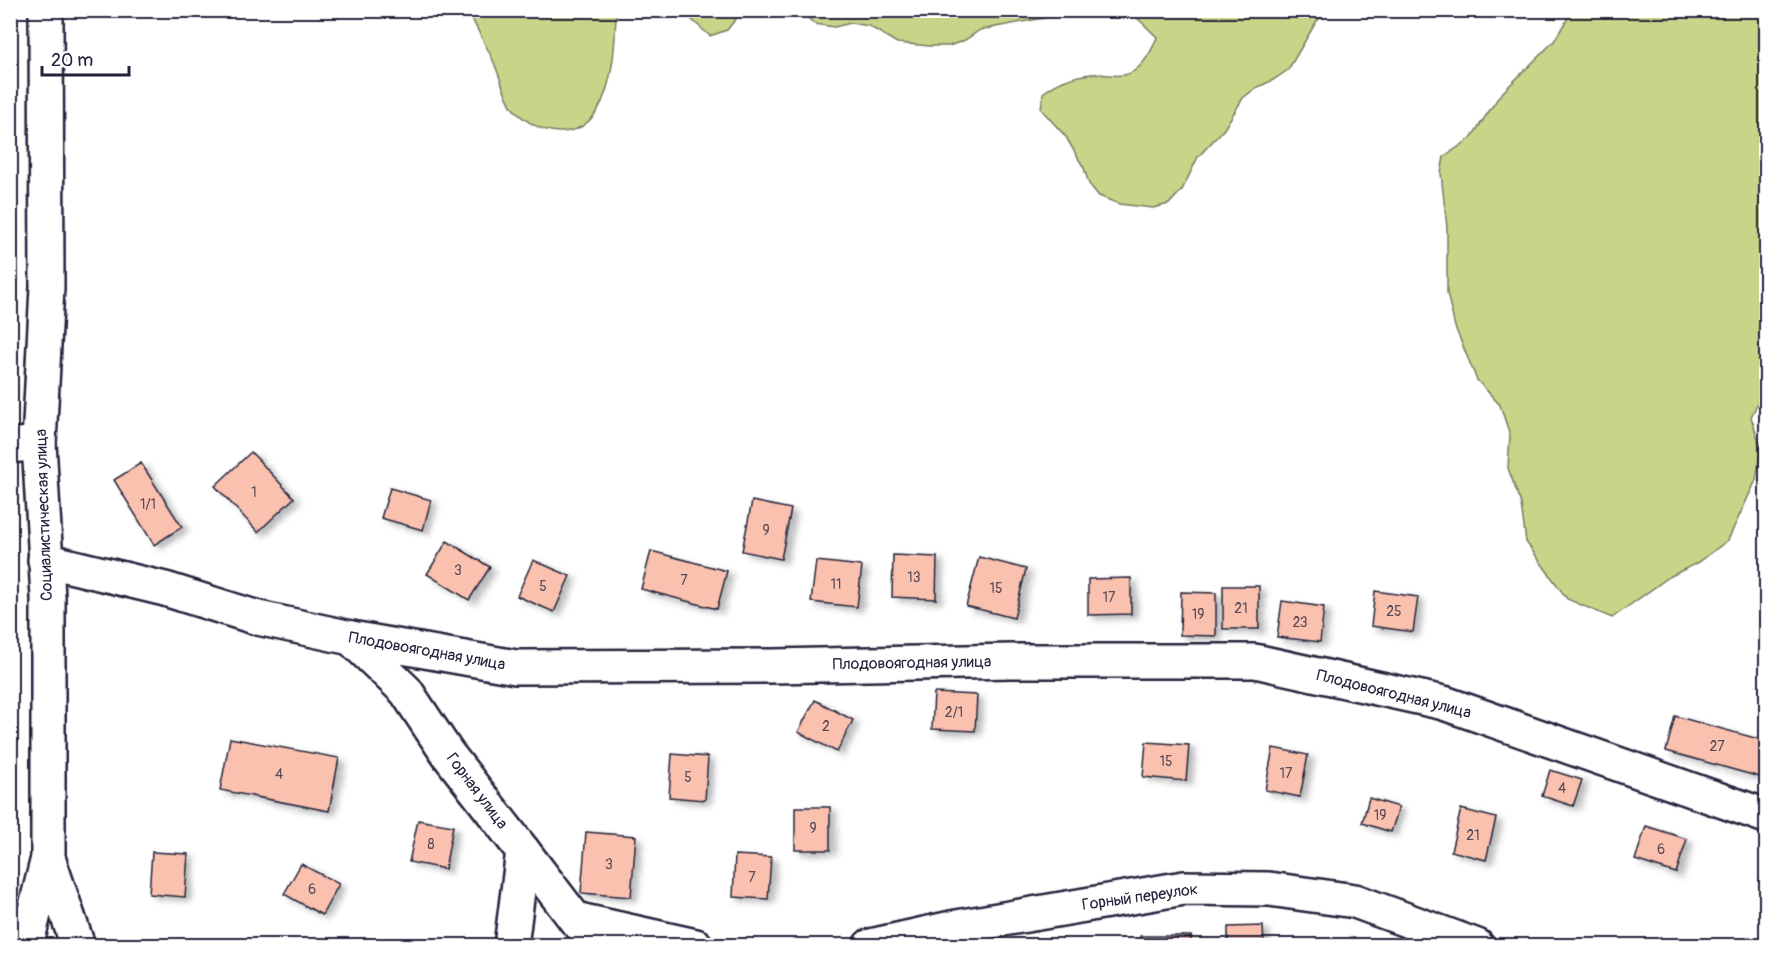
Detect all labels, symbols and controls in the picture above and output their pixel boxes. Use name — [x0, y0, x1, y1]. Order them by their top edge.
scale bar — [42, 39, 129, 77]
text: 20 m — [51, 49, 93, 72]
street label: Социалистическая улица — [31, 429, 57, 601]
house number: 1 — [251, 484, 257, 501]
house number: 1/1 — [140, 496, 156, 513]
house number: 9 — [762, 522, 770, 539]
house number: 3 — [454, 562, 462, 579]
house number: 13 — [907, 569, 921, 586]
house number: 7 — [680, 572, 688, 589]
house number: 11 — [831, 576, 841, 593]
house number: 5 — [539, 578, 547, 595]
house number: 15 — [989, 580, 1003, 597]
house number: 17 — [1103, 589, 1116, 606]
house number: 21 — [1234, 600, 1248, 617]
house number: 25 — [1386, 603, 1402, 620]
house number: 19 — [1192, 606, 1204, 623]
house number: 23 — [1292, 614, 1308, 631]
street label: Плодовоягодная улица — [347, 627, 507, 675]
street label: Плодовоягодная улица — [832, 652, 992, 674]
street label: Плодовоягодная улица — [1315, 665, 1473, 723]
house number: 2/1 — [945, 704, 963, 721]
house number: 2 — [822, 718, 830, 735]
house number: 27 — [1709, 738, 1725, 755]
street label: Горная улица — [442, 749, 512, 833]
house number: 15 — [1159, 753, 1173, 770]
house number: 17 — [1280, 765, 1293, 782]
house number: 4 — [275, 766, 283, 783]
house number: 5 — [684, 769, 692, 786]
house number: 4 — [1558, 780, 1566, 797]
house number: 19 — [1374, 807, 1386, 824]
house number: 9 — [809, 820, 817, 837]
house number: 21 — [1466, 827, 1480, 844]
house number: 8 — [427, 836, 435, 853]
house number: 6 — [1657, 841, 1665, 858]
house number: 3 — [605, 856, 613, 873]
house number: 7 — [748, 869, 756, 886]
street label: Горный переулок — [1081, 879, 1199, 915]
house number: 6 — [308, 881, 316, 898]

